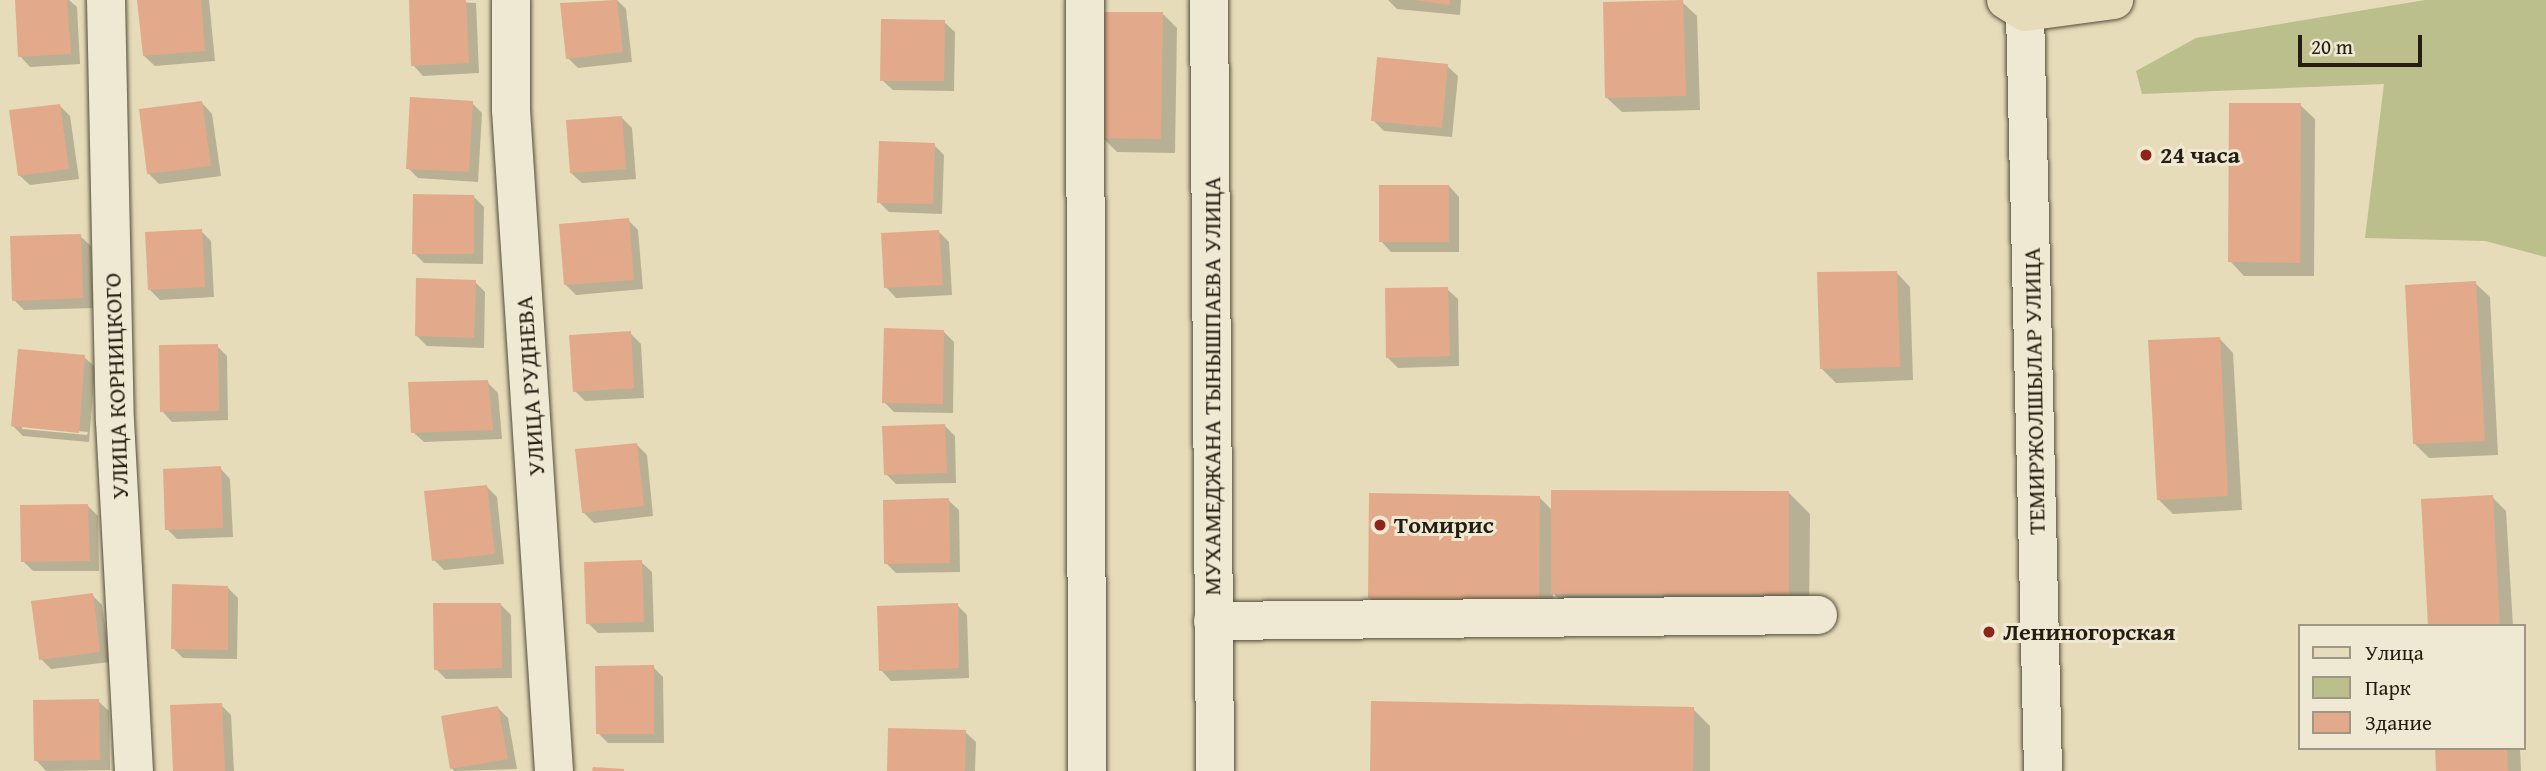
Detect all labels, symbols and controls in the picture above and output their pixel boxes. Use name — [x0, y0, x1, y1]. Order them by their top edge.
scale bar — [2301, 21, 2425, 65]
text: 20 m — [2311, 31, 2353, 62]
place label: 24 часа — [2160, 141, 2240, 169]
marker: 24 часа — [2138, 147, 2154, 163]
street label: МУХАМЕДЖАНА ТЫНЫШПАЕВА УЛИЦА — [1198, 176, 1226, 596]
street label: ТЕМИРЖОЛШЫЛАР УЛИЦА — [2017, 247, 2051, 535]
street label: УЛИЦА КОРНИЦКОГО — [98, 272, 134, 500]
street label: УЛИЦА РУДНЕВА — [509, 295, 551, 477]
place label: Томирис — [1394, 511, 1494, 539]
marker: Томирис — [1372, 517, 1388, 533]
place label: Лениногорская — [2003, 618, 2175, 646]
marker: Лениногорская — [1981, 624, 1997, 640]
legend — [2298, 624, 2525, 750]
text: Улица — [2365, 637, 2424, 668]
text: Парк — [2365, 672, 2411, 703]
text: Здание — [2365, 707, 2432, 738]

